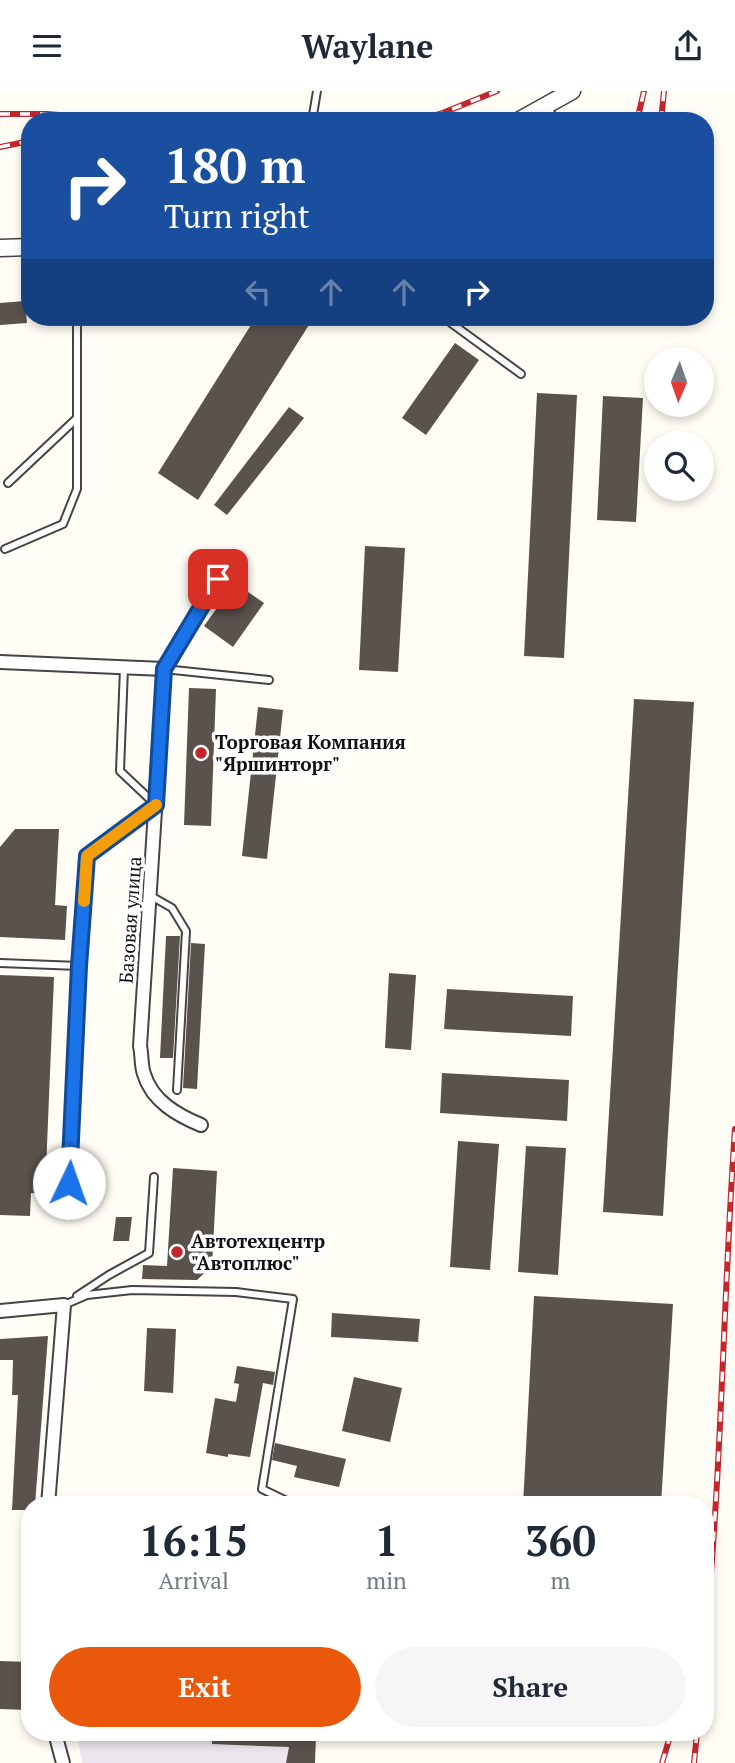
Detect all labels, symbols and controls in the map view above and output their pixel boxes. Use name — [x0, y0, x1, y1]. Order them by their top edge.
text: Waylane — [302, 25, 433, 67]
icon: menu — [28, 27, 66, 65]
icon: share — [669, 27, 707, 65]
text: 180 m — [164, 132, 306, 197]
icon: right — [49, 140, 140, 231]
text: Turn right — [164, 195, 310, 237]
icon: left — [239, 273, 277, 311]
icon: ahead — [312, 273, 350, 311]
icon: ahead — [385, 273, 423, 311]
icon: right — [458, 273, 496, 311]
north arrow — [644, 347, 714, 417]
map controls — [644, 347, 714, 501]
button: search — [644, 431, 714, 501]
pin — [188, 549, 248, 609]
icon: arrive — [199, 560, 237, 598]
place label: Торговая Компания "Яршинторг" — [215, 729, 406, 776]
marker: Торговая Компания "Яршинторг" — [193, 745, 209, 761]
street label: Базовая улица — [113, 855, 146, 984]
position arrow — [32, 1146, 106, 1220]
place label: Автотехцентр "Автоплюс" — [191, 1228, 325, 1275]
marker: Автотехцентр "Автоплюс" — [169, 1244, 185, 1260]
text: 16:15 — [139, 1512, 248, 1568]
text: 1 — [375, 1512, 398, 1568]
text: 360 — [525, 1512, 596, 1568]
text: Arrival — [158, 1565, 229, 1596]
text: min — [366, 1565, 407, 1596]
text: m — [550, 1565, 570, 1596]
button: Exit — [49, 1647, 361, 1727]
button: Share — [375, 1647, 686, 1727]

